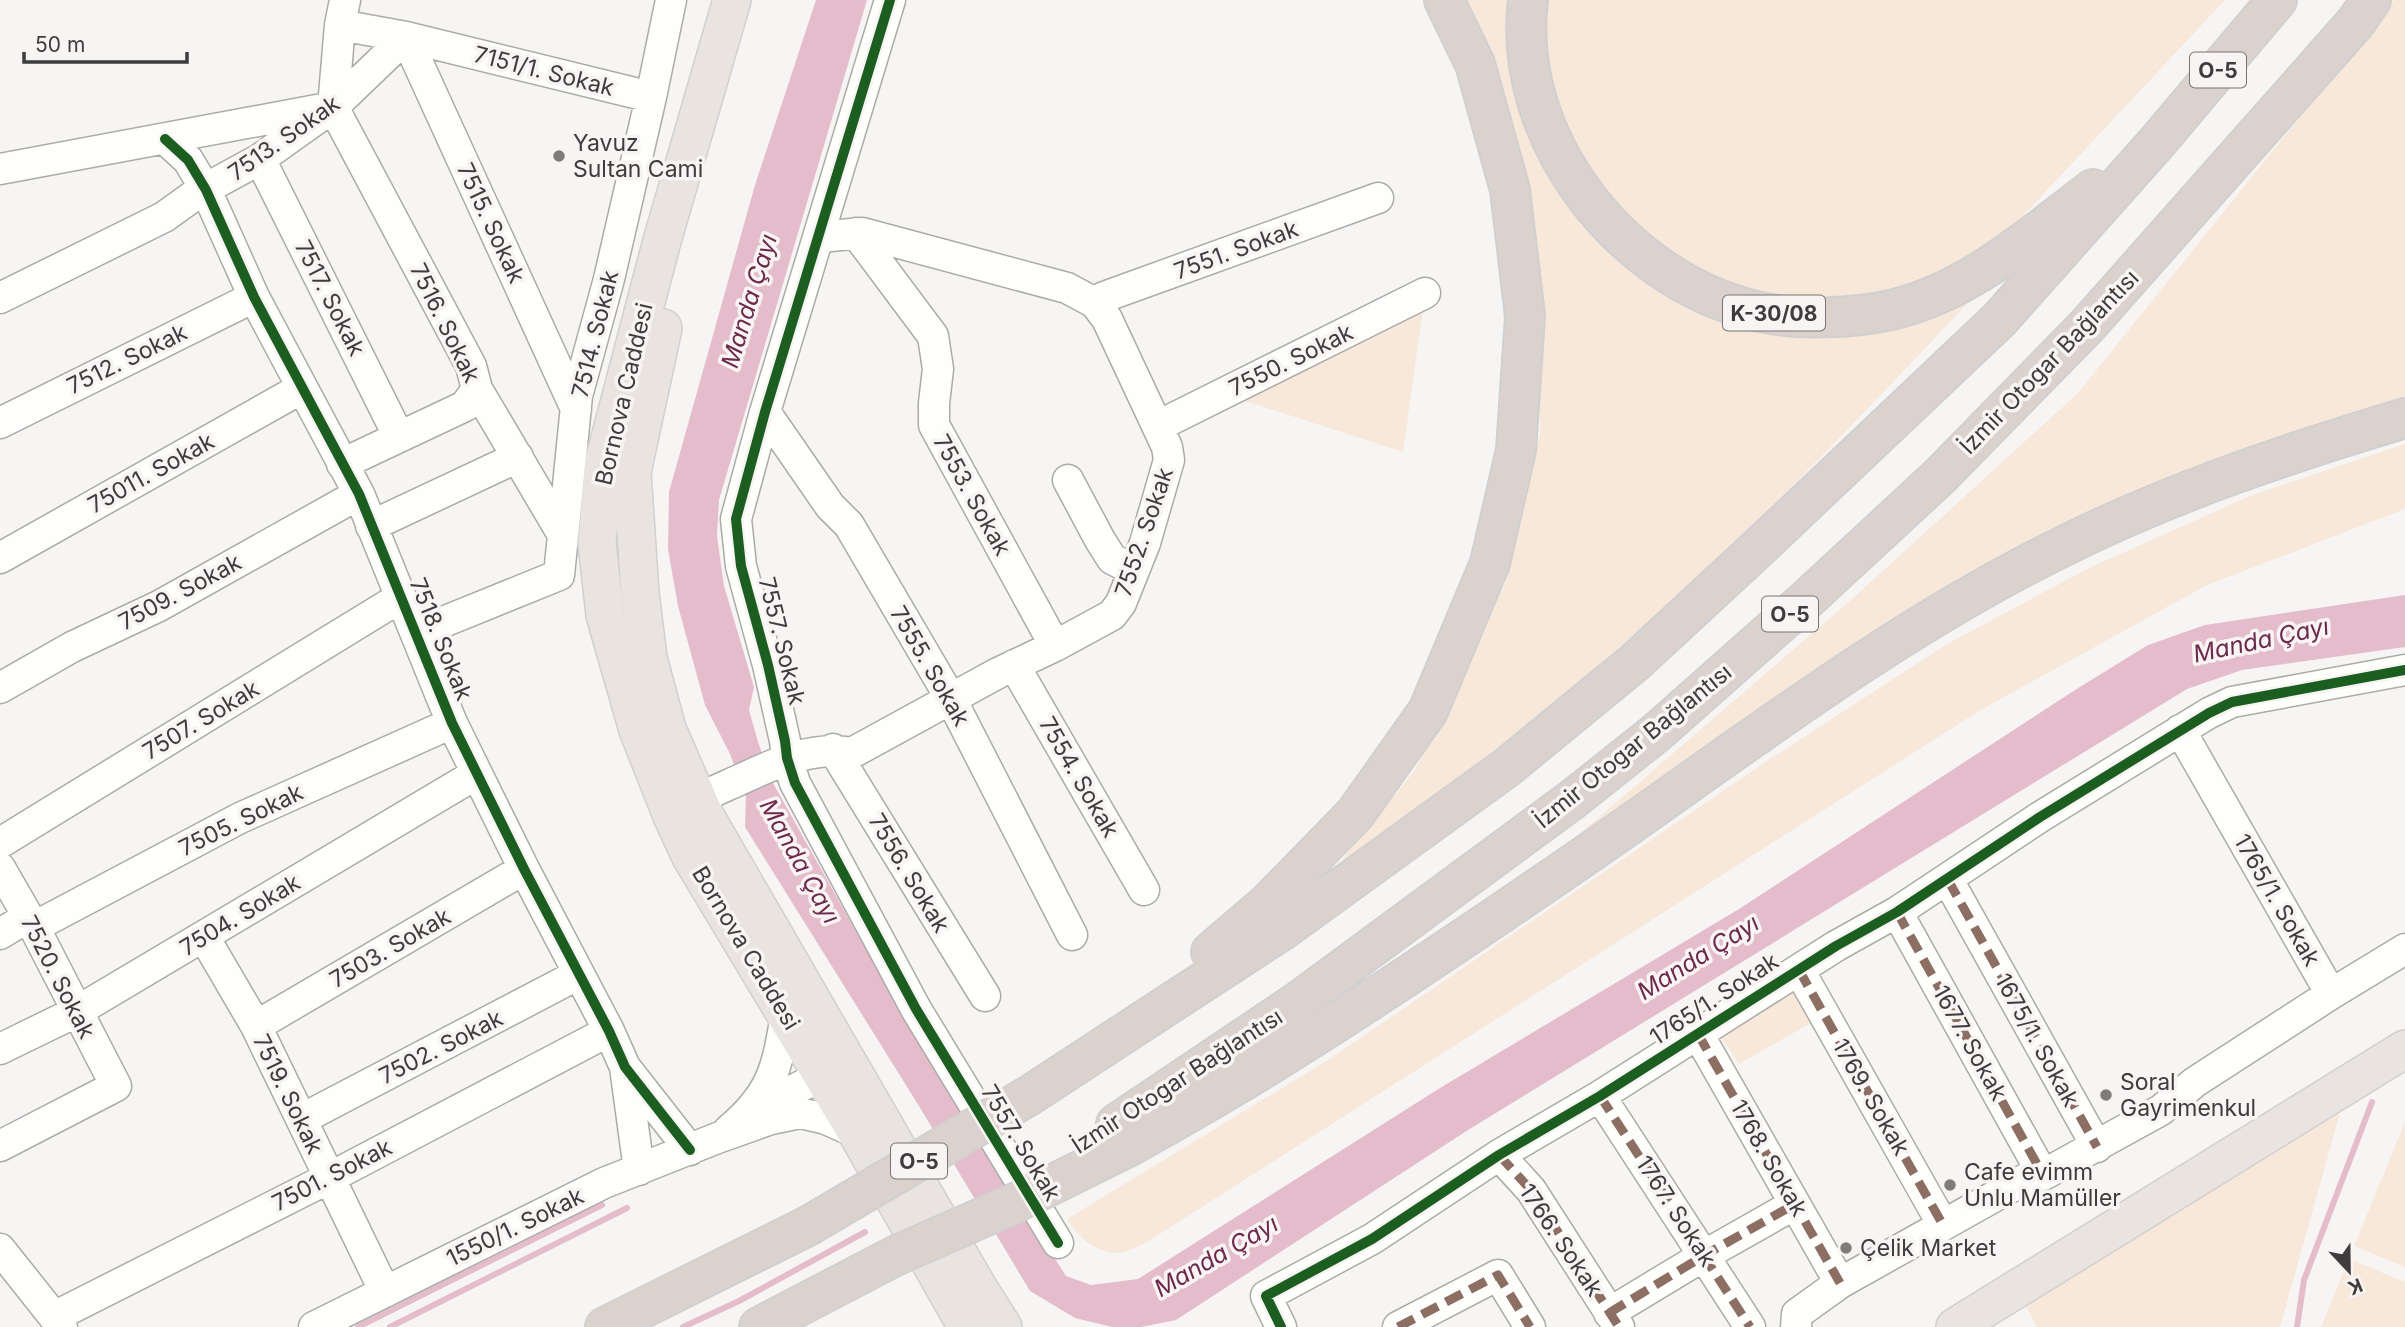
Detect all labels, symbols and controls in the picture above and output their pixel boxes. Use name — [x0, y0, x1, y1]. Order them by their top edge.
scale bar — [24, 21, 187, 65]
text: 50 m — [35, 32, 85, 57]
street label: 7151/1. Sokak — [471, 40, 617, 102]
road number: O-5 — [2190, 52, 2246, 88]
street label: 7513. Sokak — [223, 89, 345, 187]
place label: Yavuz Sultan Cami — [573, 129, 703, 183]
marker: Yavuz Sultan Cami — [551, 148, 567, 164]
street label: 7515. Sokak — [451, 158, 531, 288]
street label: 7551. Sokak — [1170, 215, 1302, 285]
water label: Manda Çayı — [715, 231, 783, 371]
street label: 7517. Sokak — [289, 235, 371, 361]
street label: 7516. Sokak — [404, 259, 486, 388]
street label: İzmir Otogar Bağlantısı — [1954, 264, 2144, 460]
street label: 7514. Sokak — [566, 267, 624, 400]
road number: K-30/08 — [1723, 296, 1825, 330]
street label: Bornova Caddesi — [589, 300, 659, 488]
street label: 7512. Sokak — [62, 318, 192, 400]
street label: 7550. Sokak — [1224, 318, 1358, 402]
street label: 75011. Sokak — [83, 427, 219, 519]
street label: 7553. Sokak — [927, 430, 1017, 561]
street label: 7552. Sokak — [1109, 463, 1179, 600]
street label: 7509. Sokak — [114, 548, 246, 636]
street label: 7518. Sokak — [404, 574, 478, 705]
street label: 7557. Sokak — [753, 574, 811, 708]
road number: O-5 — [1762, 596, 1818, 632]
street label: 7555. Sokak — [884, 601, 976, 731]
water label: Manda Çayı — [2190, 611, 2332, 669]
street label: İzmir Otogar Bağlantısı — [1529, 658, 1737, 834]
street label: 7507. Sokak — [138, 674, 265, 766]
street label: 7554. Sokak — [1033, 712, 1125, 843]
street label: 7505. Sokak — [174, 778, 308, 862]
water label: Manda Çayı — [754, 794, 846, 929]
street label: 7556. Sokak — [862, 808, 956, 938]
street label: 1765/1. Sokak — [2228, 829, 2326, 971]
street label: Bornova Caddesi — [686, 861, 806, 1035]
street label: 7504. Sokak — [175, 868, 305, 962]
street label: 7503. Sokak — [325, 902, 456, 994]
water label: Manda Çayı — [1632, 908, 1764, 1006]
street label: 7520. Sokak — [15, 911, 101, 1044]
street label: 1765/1. Sokak — [1644, 947, 1784, 1051]
street label: 1675/1. Sokak — [1989, 969, 2085, 1112]
street label: 1677. Sokak — [1927, 981, 2013, 1106]
street label: İzmir Otogar Bağlantısı — [1066, 1002, 1288, 1160]
street label: 7502. Sokak — [374, 1004, 508, 1090]
street label: 7519. Sokak — [247, 1030, 329, 1159]
street label: 1769. Sokak — [1826, 1034, 1916, 1161]
place label: Soral Gayrimenkul — [2120, 1068, 2256, 1122]
street label: 7557. Sokak — [975, 1080, 1067, 1207]
marker: Soral Gayrimenkul — [2098, 1087, 2114, 1103]
street label: 1768. Sokak — [1724, 1095, 1814, 1222]
street label: 7501. Sokak — [268, 1133, 397, 1217]
road number: O-5 — [891, 1144, 947, 1178]
street label: 1767. Sokak — [1630, 1150, 1722, 1272]
place label: Cafe evimm Unlu Mamüller — [1964, 1158, 2121, 1212]
marker: Cafe evimm Unlu Mamüller — [1942, 1177, 1958, 1193]
street label: 1766. Sokak — [1513, 1178, 1609, 1302]
street label: 1550/1. Sokak — [442, 1182, 589, 1272]
water label: Manda Çayı — [1149, 1209, 1283, 1303]
place label: Çelik Market — [1860, 1234, 1997, 1262]
north arrow — [2314, 1236, 2384, 1306]
marker: Çelik Market — [1838, 1240, 1854, 1256]
text: K — [2344, 1273, 2366, 1300]

